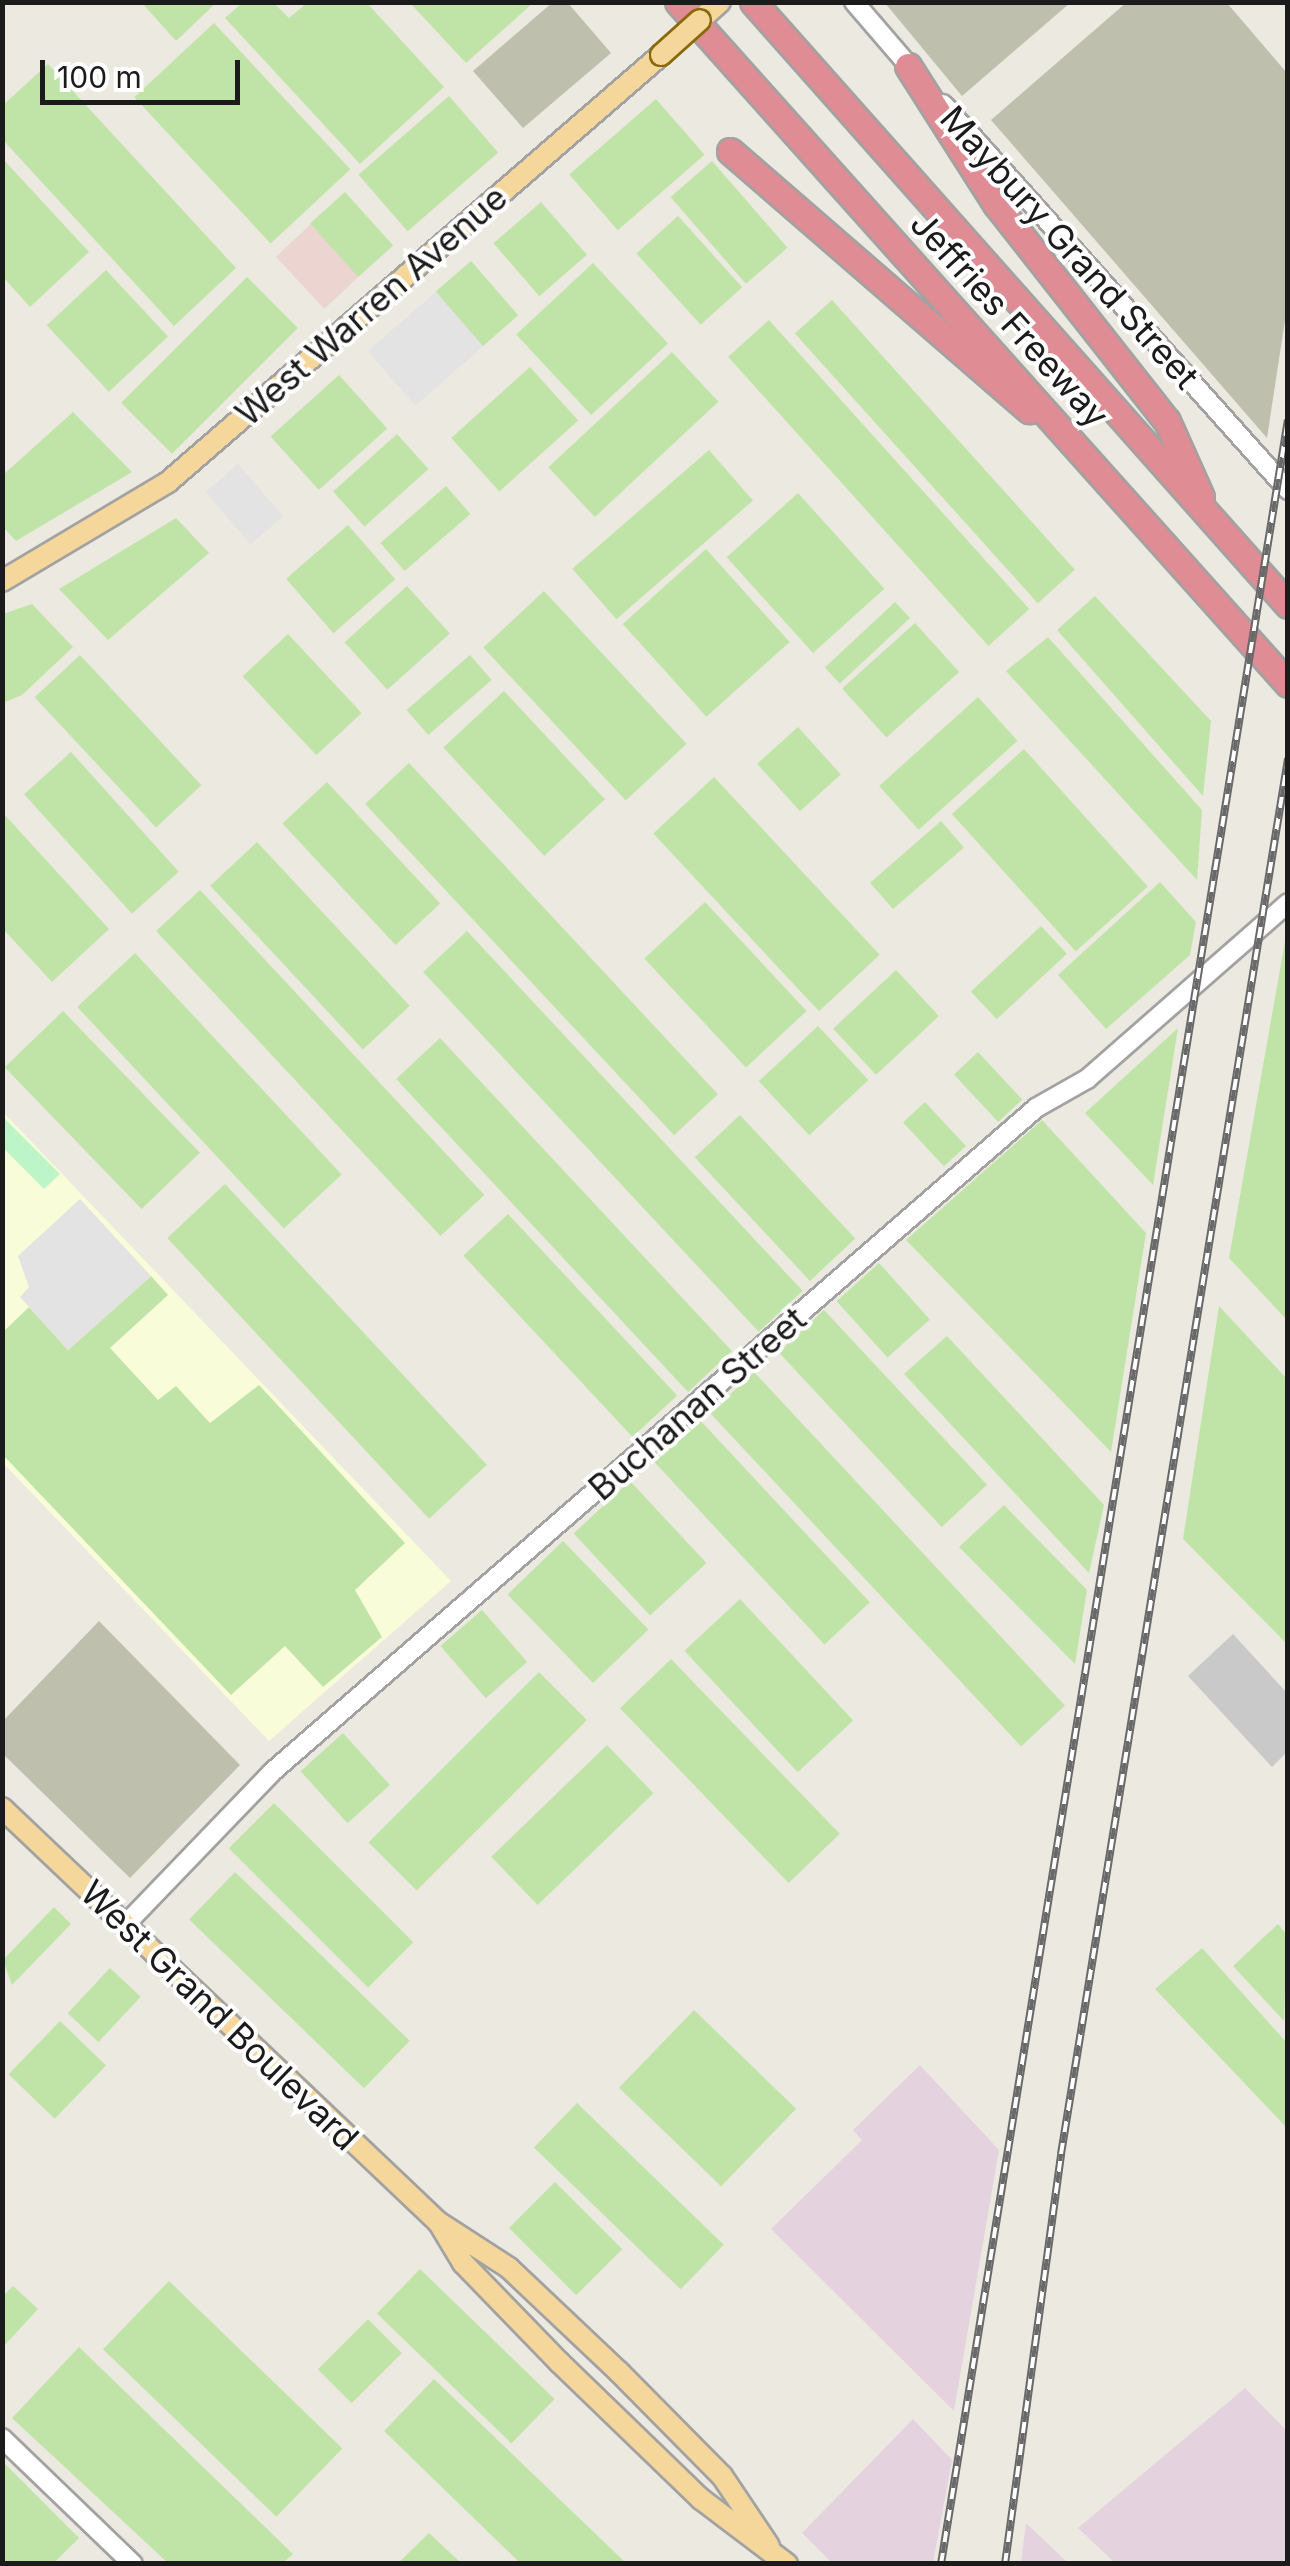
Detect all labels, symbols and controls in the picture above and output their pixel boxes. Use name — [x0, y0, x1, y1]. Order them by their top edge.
scale bar — [45, 40, 245, 102]
text: 100 m — [57, 59, 142, 95]
street label: Maybury Grand Street — [932, 97, 1208, 397]
street label: West Warren Avenue — [227, 176, 515, 434]
street label: Jeffries Freeway — [902, 203, 1118, 435]
street label: Buchanan Street — [580, 1297, 814, 1509]
street label: West Grand Boulevard — [72, 1871, 368, 2159]

